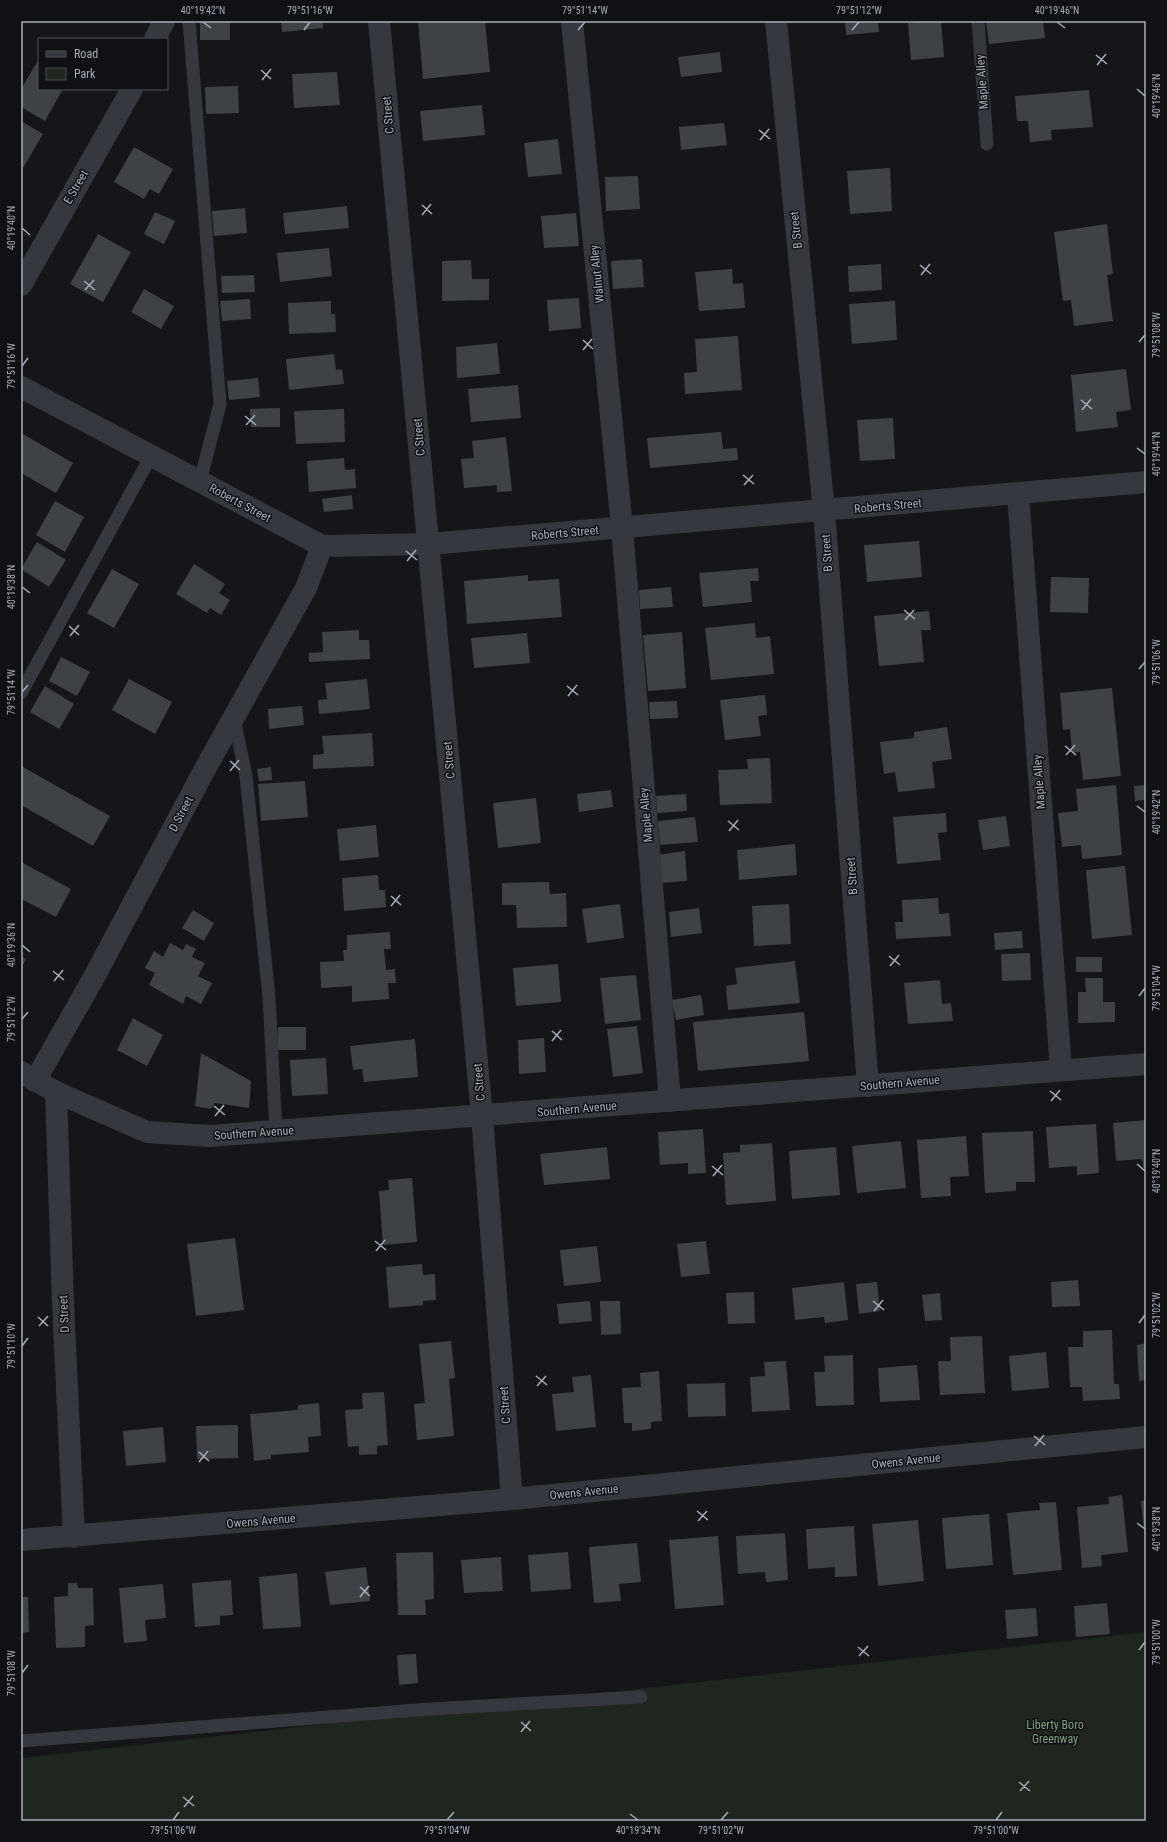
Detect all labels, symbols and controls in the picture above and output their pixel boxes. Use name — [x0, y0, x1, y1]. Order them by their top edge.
text: 40°19'42"N — [181, 5, 225, 16]
text: 79°51'16"W — [287, 5, 333, 16]
text: 79°51'14"W — [562, 5, 608, 16]
text: 79°51'12"W — [836, 5, 882, 16]
text: 40°19'46"N — [1035, 5, 1079, 16]
legend — [38, 38, 168, 90]
text: Road — [74, 47, 98, 61]
street label: Maple Alley — [973, 54, 991, 110]
text: Park — [74, 67, 96, 81]
text: 40°19'46"N — [1151, 74, 1162, 118]
street label: C Street — [379, 95, 397, 134]
street label: E Street — [61, 167, 91, 206]
text: 40°19'40"N — [6, 206, 17, 250]
street label: B Street — [787, 210, 805, 249]
street label: Walnut Alley — [587, 244, 607, 304]
text: 79°51'08"W — [1151, 312, 1162, 358]
text: 79°51'16"W — [6, 343, 17, 389]
street label: C Street — [410, 417, 428, 456]
text: 40°19'44"N — [1151, 432, 1162, 476]
street label: Roberts Street — [207, 481, 274, 525]
street label: Roberts Street — [854, 496, 923, 516]
street label: Roberts Street — [531, 523, 600, 543]
street label: B Street — [819, 533, 835, 572]
text: 40°19'38"N — [6, 565, 17, 609]
text: 79°51'06"W — [1151, 639, 1162, 685]
text: 79°51'14"W — [6, 669, 17, 715]
street label: C Street — [440, 740, 458, 779]
street label: Maple Alley — [1030, 754, 1048, 810]
street label: Maple Alley — [637, 787, 655, 843]
text: 40°19'42"N — [1151, 790, 1162, 834]
street label: D Street — [166, 794, 196, 834]
street label: B Street — [844, 856, 860, 895]
text: 40°19'36"N — [6, 923, 17, 967]
text: 79°51'04"W — [1151, 965, 1162, 1011]
text: 79°51'12"W — [6, 996, 17, 1042]
street label: C Street — [470, 1062, 488, 1101]
street label: Southern Avenue — [860, 1073, 941, 1093]
street label: Southern Avenue — [537, 1099, 618, 1119]
street label: Southern Avenue — [214, 1123, 295, 1143]
text: 40°19'40"N — [1151, 1149, 1162, 1193]
text: 79°51'02"W — [1151, 1292, 1162, 1338]
street label: D Street — [56, 1294, 72, 1333]
text: 79°51'10"W — [6, 1323, 17, 1369]
street label: C Street — [497, 1385, 513, 1424]
street label: Owens Avenue — [871, 1450, 942, 1472]
street label: Owens Avenue — [549, 1481, 620, 1503]
text: 40°19'38"N — [1151, 1507, 1162, 1551]
street label: Owens Avenue — [226, 1511, 296, 1531]
text: 79°51'00"W — [1151, 1619, 1162, 1665]
text: 79°51'08"W — [6, 1650, 17, 1696]
park label: Liberty Boro Greenway — [1026, 1718, 1084, 1746]
text: 79°51'06"W — [150, 1825, 196, 1836]
text: 79°51'04"W — [424, 1825, 470, 1836]
text: 40°19'34"N — [616, 1825, 660, 1836]
text: 79°51'02"W — [698, 1825, 744, 1836]
text: 79°51'00"W — [973, 1825, 1019, 1836]

